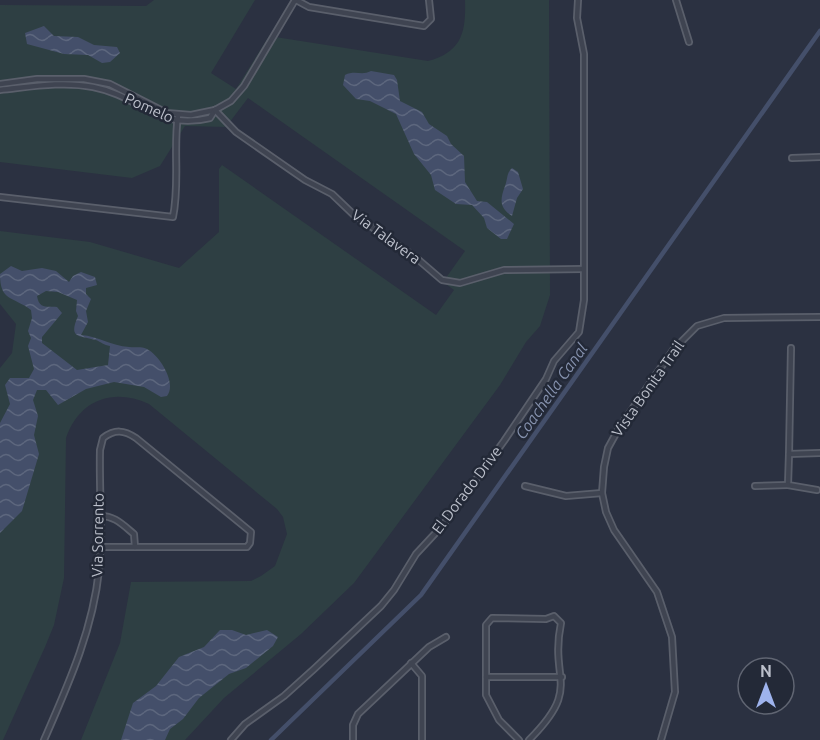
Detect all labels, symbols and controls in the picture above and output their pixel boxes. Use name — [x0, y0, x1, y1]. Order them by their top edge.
street label: Pomelo — [122, 89, 176, 126]
street label: Via Talavera — [349, 206, 424, 267]
street label: Vista Bonita Trail — [608, 337, 687, 440]
water label: Coachella Canal — [511, 339, 591, 442]
street label: El Dorado Drive — [428, 443, 505, 537]
street label: Via Sorrento — [88, 493, 107, 577]
north arrow — [736, 656, 796, 716]
text: N — [760, 662, 772, 680]

